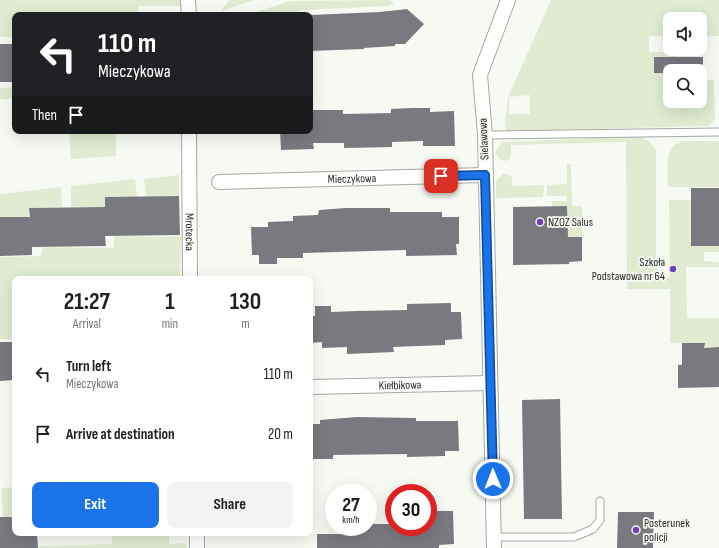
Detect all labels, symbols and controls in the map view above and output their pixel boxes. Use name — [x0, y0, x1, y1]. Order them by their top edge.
map controls — [663, 12, 707, 108]
button: sound — [663, 12, 707, 56]
text: 110 m — [98, 27, 156, 60]
icon: left — [32, 28, 84, 80]
text: Mieczykowa — [98, 61, 171, 82]
button: search — [663, 64, 707, 108]
icon: arrive — [65, 104, 87, 126]
text: Then — [32, 106, 57, 125]
street label: Sielawowa — [475, 117, 493, 160]
pin — [424, 159, 458, 193]
icon: arrive — [430, 165, 452, 187]
street label: Mieczykowa — [328, 170, 377, 187]
street label: Mrotecka — [182, 213, 197, 251]
place label: NZOZ Salus — [548, 215, 593, 230]
marker: NZOZ Salus — [535, 217, 545, 227]
place label: Szkoła Podstawowa nr 64 — [592, 255, 665, 284]
marker: Szkoła Podstawowa nr 64 — [668, 264, 678, 274]
text: 21:27 — [64, 287, 110, 316]
text: 1 — [165, 287, 175, 316]
text: 130 — [230, 287, 261, 316]
text: Arrival — [73, 316, 101, 332]
text: min — [162, 316, 178, 332]
text: m — [241, 316, 250, 332]
text: Turn left — [66, 357, 111, 376]
icon: left — [32, 363, 54, 385]
text: 110 m — [264, 365, 293, 384]
text: Mieczykowa — [66, 376, 118, 392]
street label: Kiełbikowa — [379, 377, 422, 393]
icon: arrive — [32, 423, 54, 445]
text: Arrive at destination — [66, 425, 175, 444]
text: 20 m — [268, 425, 293, 444]
position arrow — [472, 458, 514, 500]
button: Exit — [32, 482, 159, 528]
button: Share — [167, 482, 293, 528]
speed limit sign: 30 — [385, 484, 437, 536]
text: 27 — [342, 493, 360, 517]
text: km/h — [342, 514, 360, 526]
place label: Posterunek policji — [644, 516, 690, 545]
marker: Posterunek policji — [631, 525, 641, 535]

